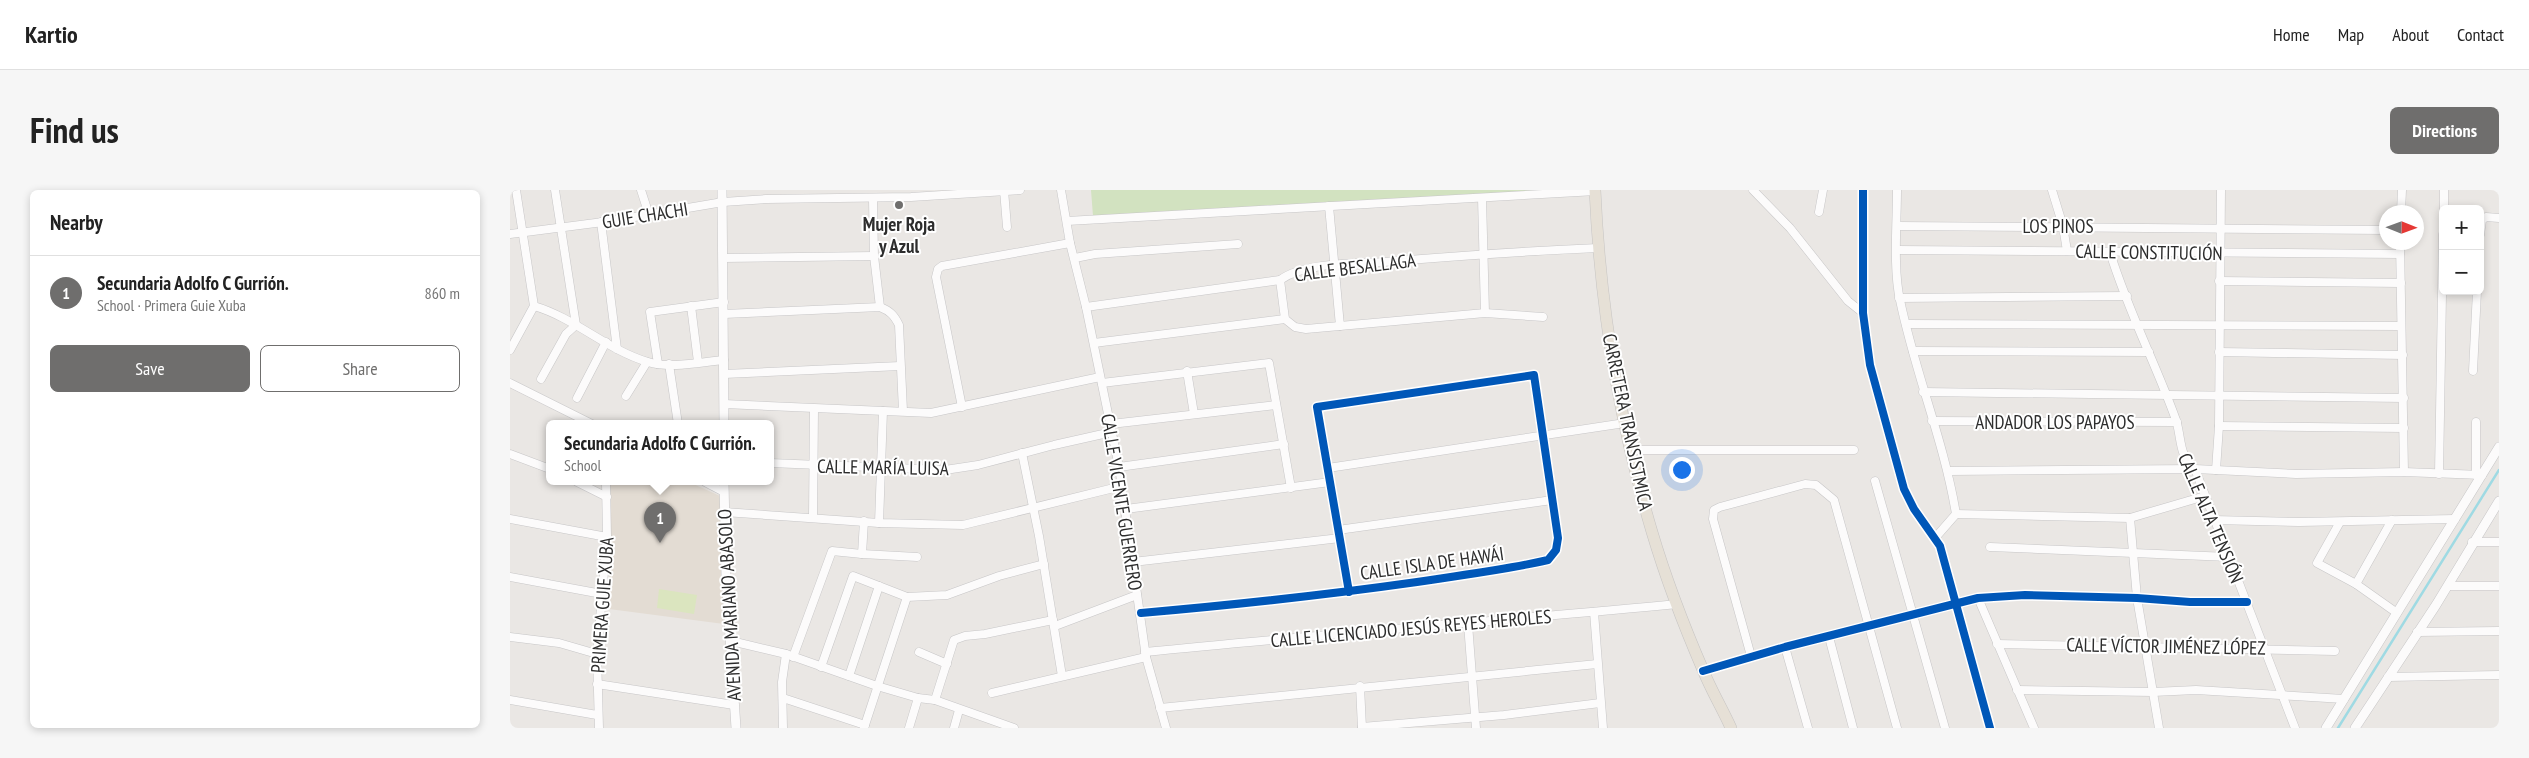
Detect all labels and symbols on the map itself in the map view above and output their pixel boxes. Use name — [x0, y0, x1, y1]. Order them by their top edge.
street label: GUIE CHACHI — [600, 196, 690, 234]
marker: Mujer Roja y Azul — [893, 199, 905, 211]
north arrow — [2379, 205, 2424, 250]
place label: Mujer Roja y Azul — [863, 212, 935, 258]
street label: LOS PINOS — [2022, 214, 2094, 238]
street label: CALLE CONSTITUCIÓN — [2075, 239, 2223, 265]
street label: CALLE BESALLAGA — [1293, 248, 1417, 286]
street label: CARRETERA TRANSISTMICA — [1598, 331, 1658, 513]
street label: ANDADOR LOS PAPAYOS — [1975, 410, 2135, 434]
street label: CALLE VICENTE GUERRERO — [1096, 412, 1148, 592]
street label: CALLE ALTA TENSIÓN — [2173, 449, 2249, 587]
street label: CALLE MARÍA LUISA — [817, 454, 949, 480]
your location — [1669, 457, 1695, 483]
pin: 1 — [644, 502, 676, 543]
street label: AVENIDA MARIANO ABASOLO — [712, 508, 746, 702]
street label: PRIMERA GUIE XUBA — [585, 536, 619, 674]
street label: CALLE ISLA DE HAWÁI — [1359, 541, 1505, 585]
street label: CALLE LICENCIADO JESÚS REYES HEROLES — [1270, 604, 1552, 652]
street label: CALLE VÍCTOR JIMÉNEZ LÓPEZ — [2066, 632, 2266, 660]

